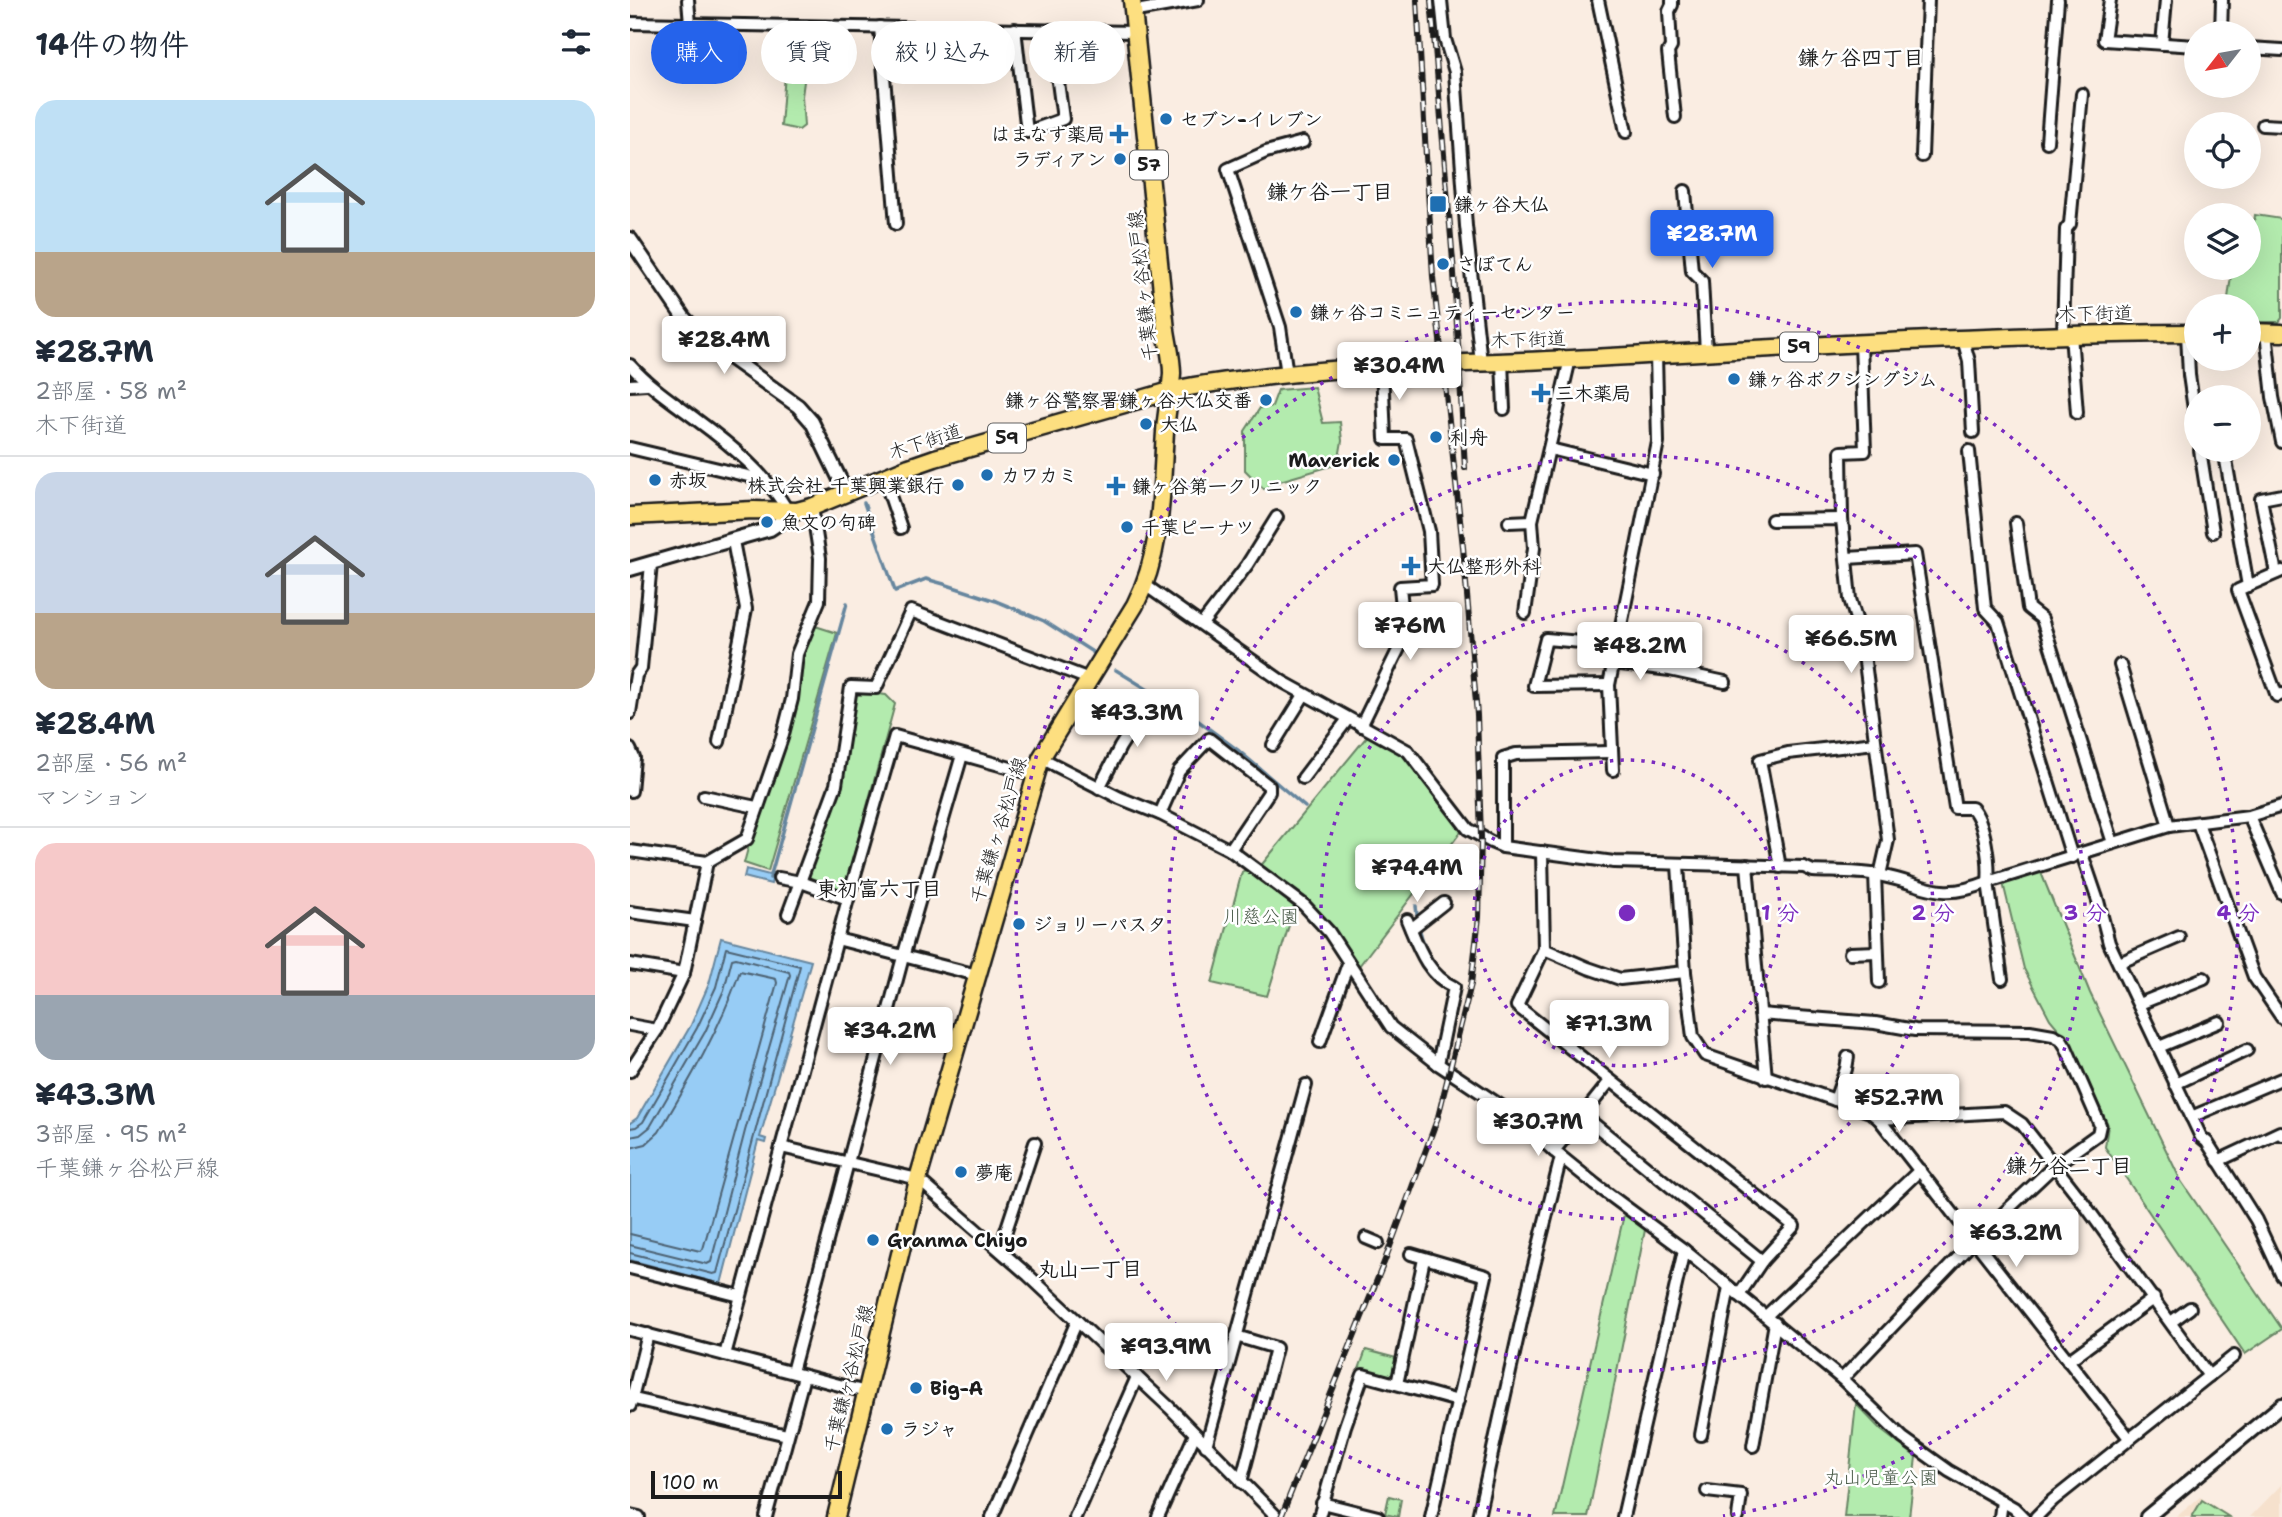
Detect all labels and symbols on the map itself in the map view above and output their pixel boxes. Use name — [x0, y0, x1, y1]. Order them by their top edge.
north arrow — [2184, 21, 2261, 98]
district label: 鎌ケ谷四丁目 — [1798, 44, 1924, 72]
place label: セブン-イレブン — [1180, 107, 1323, 132]
marker: セブン-イレブン — [1158, 111, 1174, 127]
place label: はまなす薬局 — [991, 122, 1105, 147]
marker: はまなす薬局 — [1111, 126, 1127, 142]
place label: ラディアン — [1013, 147, 1106, 172]
road number: 57 — [1130, 150, 1168, 180]
marker: ラディアン — [1112, 151, 1128, 167]
district label: 鎌ケ谷一丁目 — [1267, 178, 1393, 206]
place label: 鎌ヶ谷大仏 — [1454, 192, 1549, 217]
marker: 鎌ヶ谷大仏 — [1428, 194, 1448, 214]
street label: 千葉鎌ヶ谷松戸線 — [1122, 209, 1163, 363]
pin: ¥28.7M — [1655, 210, 1769, 270]
place label: さぼてん — [1457, 252, 1533, 277]
marker: さぼてん — [1435, 256, 1451, 272]
place label: 鎌ヶ谷コミニュティーセンター — [1310, 300, 1575, 325]
street label: 木下街道 — [2057, 300, 2133, 327]
marker: 鎌ヶ谷コミニュティーセンター — [1288, 304, 1304, 320]
pin: ¥28.4M — [667, 316, 781, 376]
street label: 木下街道 — [1490, 326, 1566, 353]
road number: 59 — [1780, 332, 1818, 362]
pin: ¥30.4M — [1342, 342, 1456, 402]
place label: 鎌ヶ谷ボクシングジム — [1748, 367, 1938, 392]
marker: 鎌ヶ谷ボクシングジム — [1726, 371, 1742, 387]
place label: 三木薬局 — [1555, 381, 1631, 406]
marker: 三木薬局 — [1533, 385, 1549, 401]
place label: 鎌ヶ谷警察署鎌ヶ谷大仏交番 — [1005, 388, 1252, 413]
marker: 鎌ヶ谷警察署鎌ヶ谷大仏交番 — [1258, 392, 1274, 408]
place label: 大仏 — [1160, 412, 1198, 437]
marker: 大仏 — [1138, 416, 1154, 432]
street label: 木下街道 — [885, 418, 965, 465]
road number: 59 — [988, 424, 1026, 452]
place label: 利舟 — [1450, 425, 1488, 450]
marker: 利舟 — [1428, 429, 1444, 445]
place label: Maverick — [1288, 448, 1380, 473]
marker: Maverick — [1386, 452, 1402, 468]
place label: カワカミ — [1001, 463, 1077, 488]
marker: カワカミ — [979, 467, 995, 483]
place label: 赤坂 — [669, 468, 707, 493]
marker: 赤坂 — [647, 472, 663, 488]
place label: 株式会社 千葉興業銀行 — [747, 473, 944, 498]
place label: 鎌ヶ谷第一クリニック — [1132, 474, 1322, 499]
marker: 鎌ヶ谷第一クリニック — [1106, 476, 1126, 496]
marker: 株式会社 千葉興業銀行 — [950, 477, 966, 493]
place label: 魚文の句碑 — [781, 510, 876, 535]
marker: 魚文の句碑 — [759, 514, 775, 530]
place label: 千葉ピーナツ — [1141, 515, 1254, 540]
marker: 千葉ピーナツ — [1119, 519, 1135, 535]
place label: 大仏整形外科 — [1427, 554, 1542, 579]
marker: 大仏整形外科 — [1401, 556, 1421, 576]
pin: ¥76M — [1369, 602, 1451, 662]
pin: ¥66.5M — [1794, 616, 1908, 675]
pin: ¥48.2M — [1583, 622, 1697, 682]
pin: ¥43.3M — [1080, 690, 1194, 749]
street label: 千葉鎌ヶ谷松戸線 — [964, 754, 1033, 906]
pin: ¥74.4M — [1360, 844, 1474, 904]
district label: 東初富六丁目 — [816, 875, 942, 903]
text: 1 分 — [1761, 899, 1799, 927]
text: 2 分 — [1912, 899, 1954, 927]
text: 3 分 — [2064, 899, 2106, 927]
text: 4 分 — [2217, 899, 2259, 927]
centre of rings — [1615, 901, 1639, 925]
park label: 川慈公園 — [1223, 904, 1299, 929]
place label: ジョリーパスタ — [1033, 912, 1166, 937]
marker: ジョリーパスタ — [1011, 916, 1027, 932]
pin: ¥71.3M — [1552, 1000, 1666, 1060]
pin: ¥34.2M — [833, 1007, 947, 1067]
pin: ¥52.7M — [1842, 1074, 1956, 1134]
pin: ¥30.7M — [1481, 1098, 1595, 1158]
district label: 鎌ケ谷二丁目 — [2006, 1152, 2132, 1180]
place label: 夢庵 — [975, 1160, 1013, 1185]
marker: 夢庵 — [953, 1164, 969, 1180]
pin: ¥63.2M — [1959, 1210, 2073, 1269]
place label: Granma Chiyo — [887, 1228, 1028, 1253]
marker: Granma Chiyo — [865, 1232, 881, 1248]
district label: 丸山一丁目 — [1038, 1255, 1143, 1283]
street label: 千葉鎌ヶ谷松戸線 — [818, 1301, 879, 1455]
pin: ¥93.9M — [1109, 1324, 1223, 1383]
place label: Big-A — [930, 1376, 983, 1401]
marker: Big-A — [908, 1380, 924, 1396]
place label: ラジャ — [901, 1417, 958, 1442]
marker: ラジャ — [879, 1421, 895, 1437]
park label: 丸山児童公園 — [1824, 1465, 1938, 1490]
scale bar — [651, 1468, 842, 1500]

